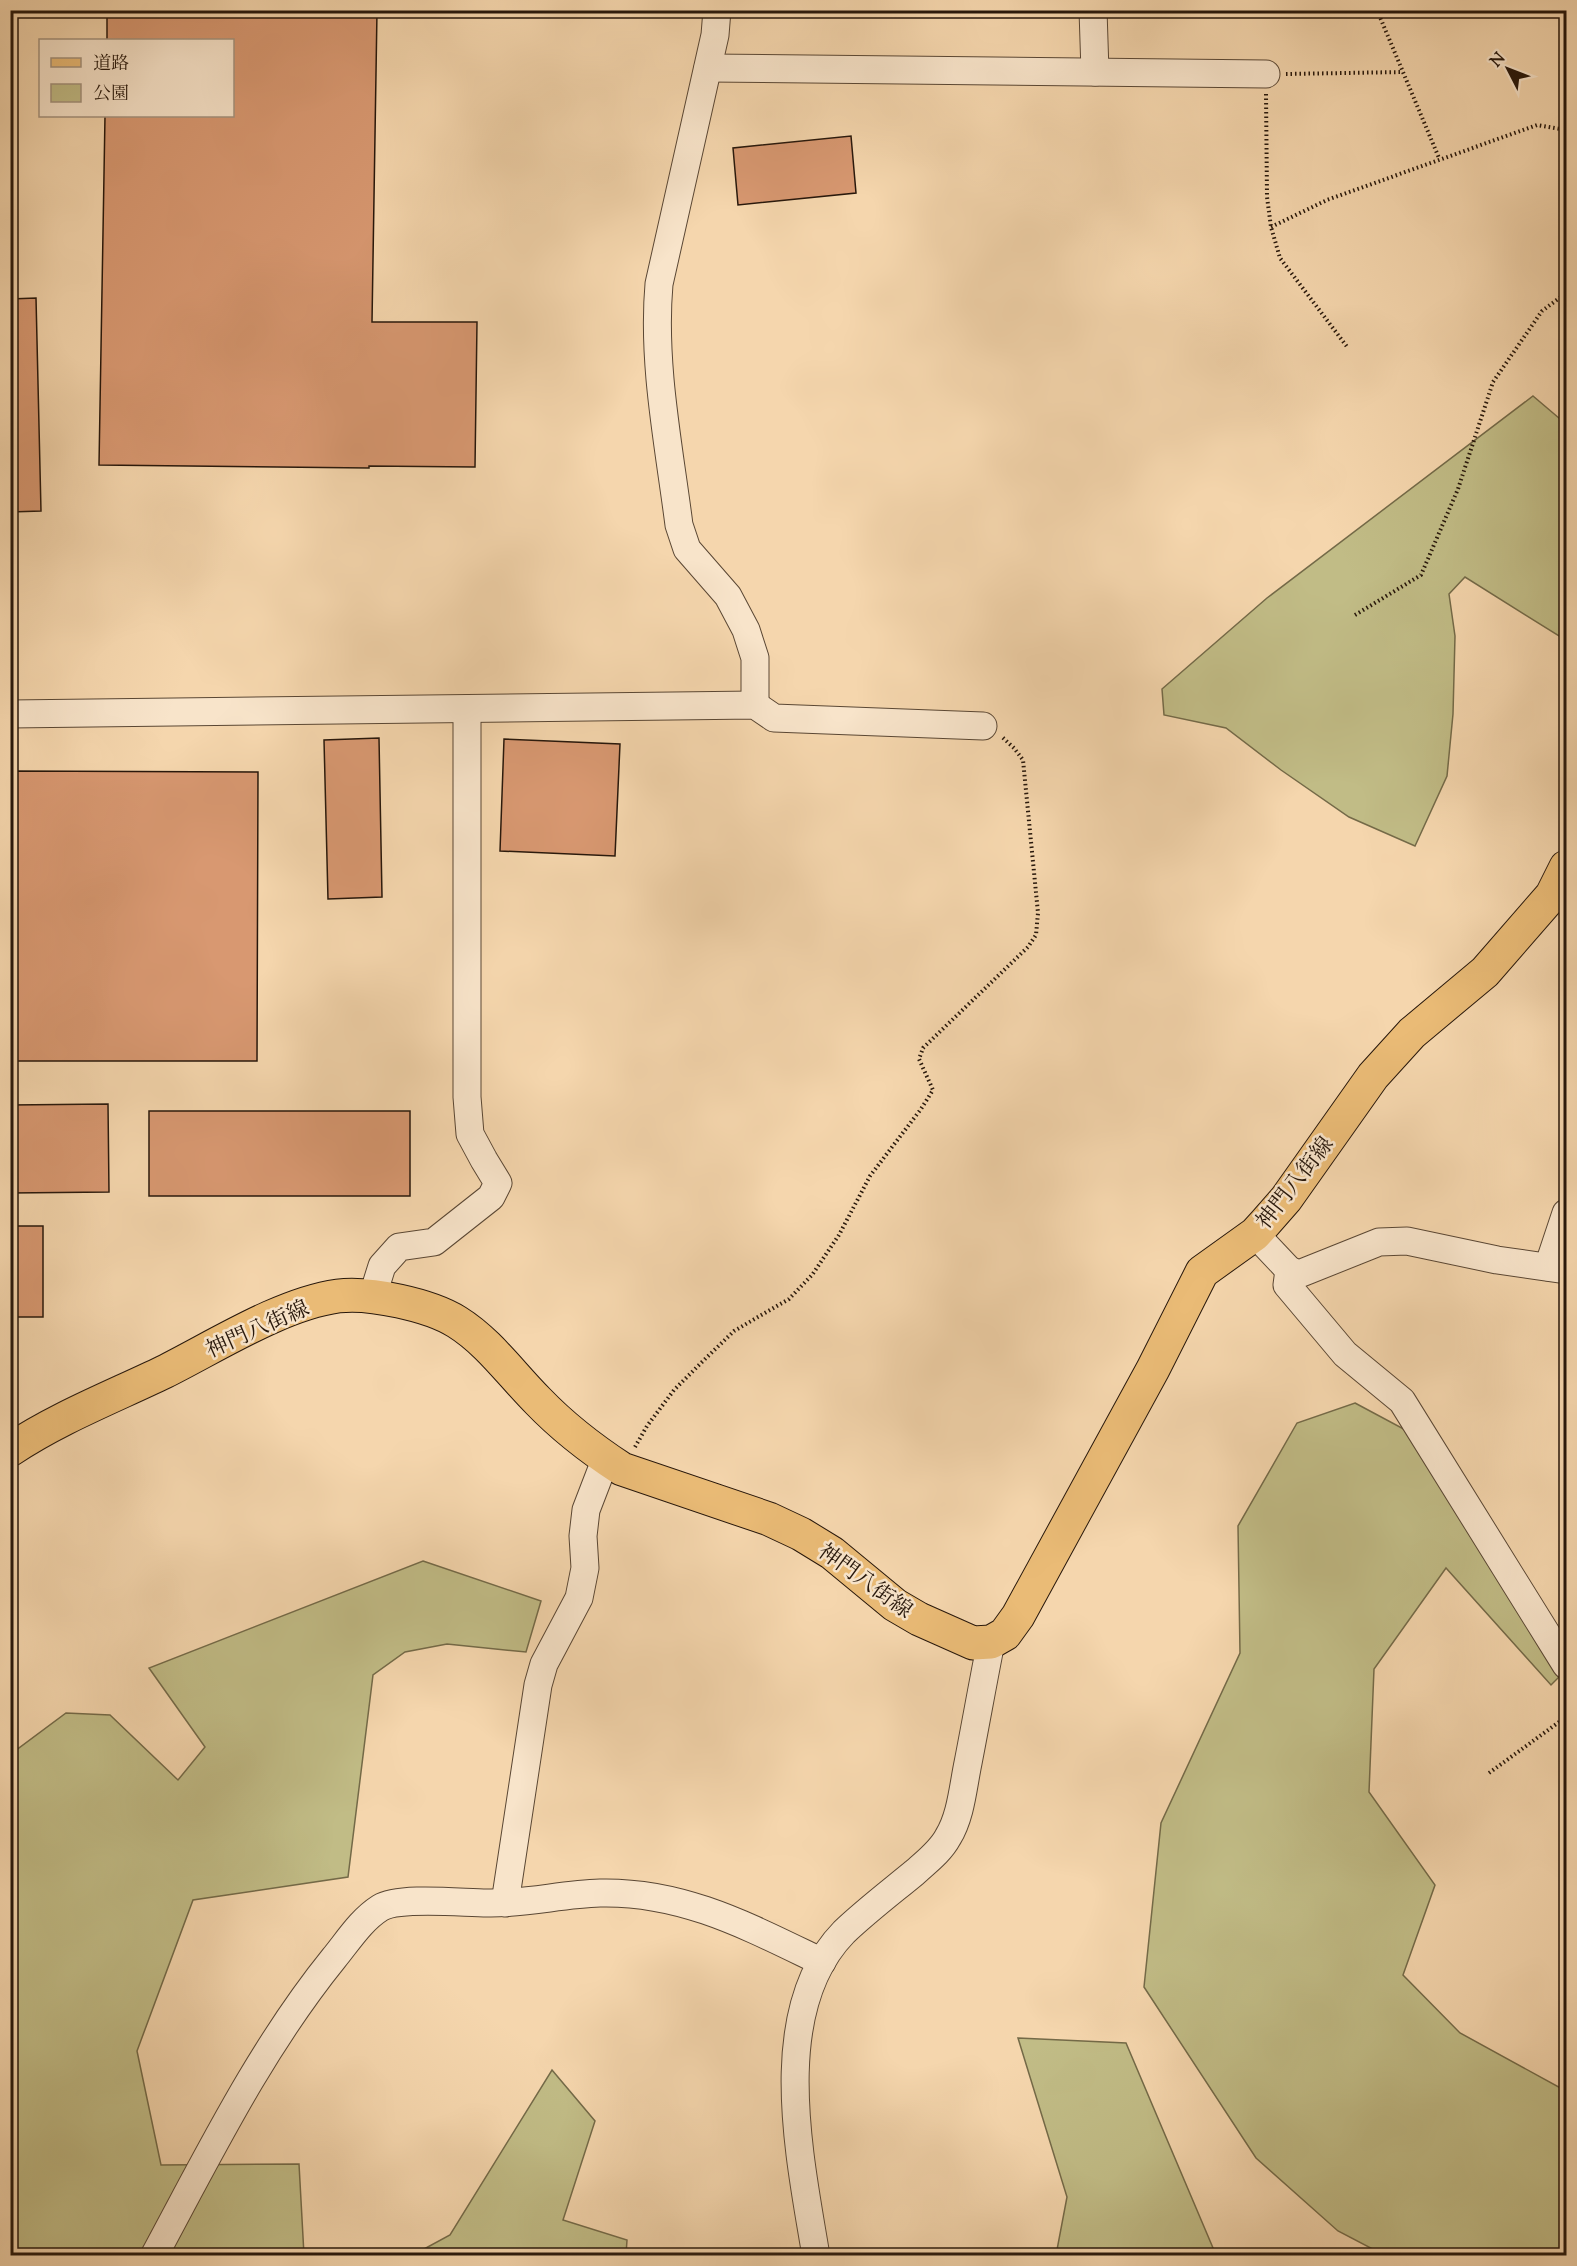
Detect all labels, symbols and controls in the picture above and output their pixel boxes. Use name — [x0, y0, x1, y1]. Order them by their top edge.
legend — [39, 39, 234, 117]
north arrow — [1478, 39, 1538, 99]
text: N — [1486, 48, 1512, 73]
text: 道路 — [93, 52, 129, 78]
text: 公園 — [93, 82, 129, 108]
street label: 神門八街線 — [1250, 1131, 1343, 1237]
street label: 神門八街線 — [201, 1294, 315, 1368]
street label: 神門八街線 — [810, 1537, 918, 1628]

